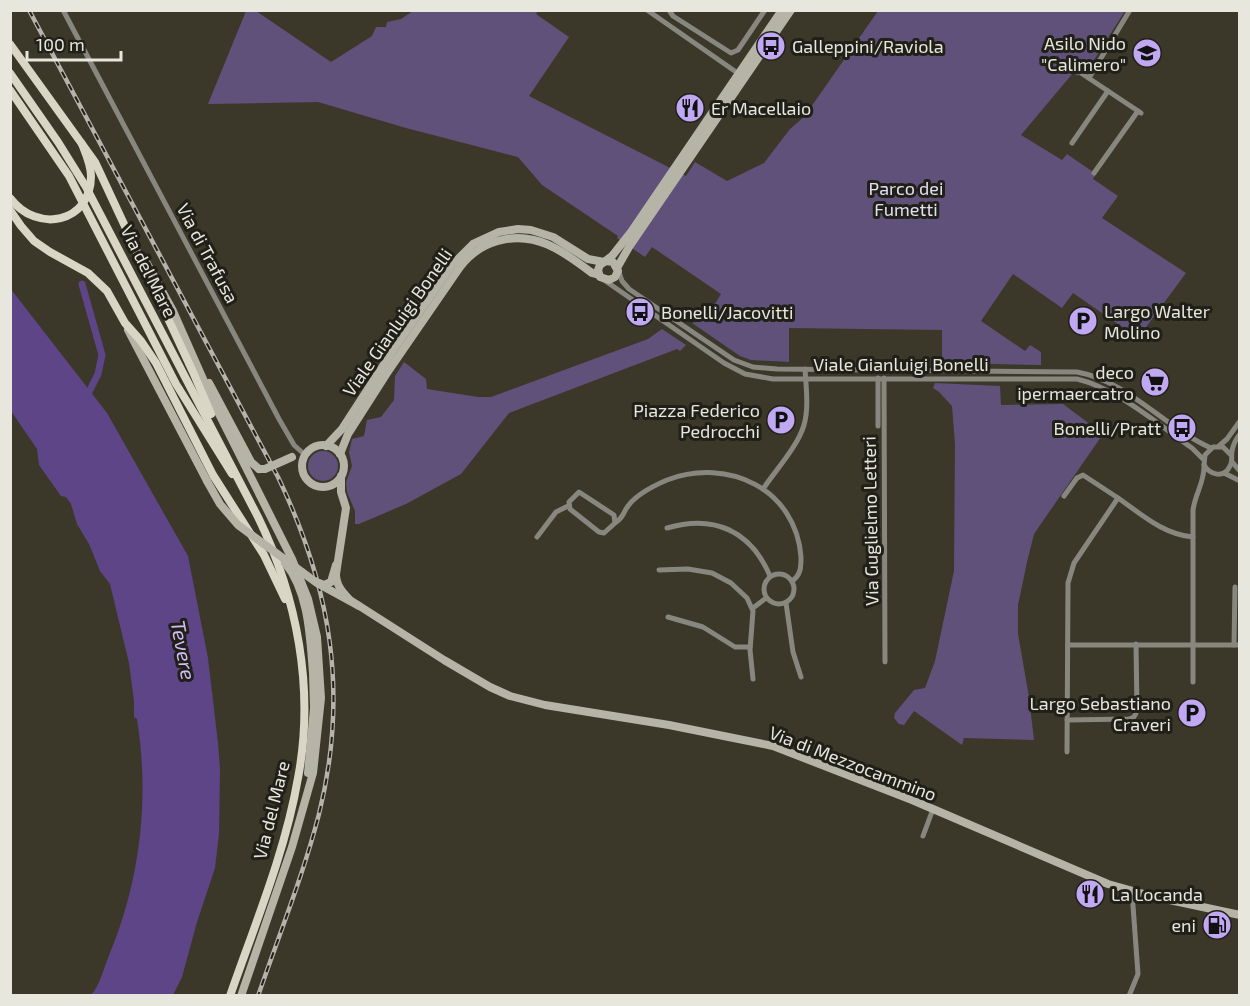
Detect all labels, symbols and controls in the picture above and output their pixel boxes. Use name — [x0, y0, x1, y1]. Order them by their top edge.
scale bar — [27, 24, 122, 62]
bus stop icon: Galleppini/Raviola — [755, 30, 787, 62]
place label: Asilo Nido "Calimero" — [1041, 32, 1126, 75]
text: 100 m — [36, 33, 85, 55]
place label: Galleppini/Raviola — [792, 35, 944, 57]
school or university icon: Asilo Nido "Calimero" — [1131, 37, 1163, 69]
restaurant icon: Er Macellaio — [674, 92, 706, 124]
place label: Er Macellaio — [711, 97, 811, 119]
park label: Parco dei Fumetti — [869, 177, 943, 220]
street label: Via di Trafusa — [173, 199, 243, 307]
street label: Via del Mare — [116, 221, 182, 321]
street label: Viale Gianluigi Bonelli — [338, 244, 456, 400]
bus stop icon: Bonelli/Jacovitti — [624, 296, 656, 328]
place label: Largo Walter Molino — [1104, 300, 1210, 343]
place label: Bonelli/Jacovitti — [661, 301, 793, 323]
parking icon: Largo Walter Molino — [1067, 305, 1099, 337]
street label: Viale Gianluigi Bonelli — [813, 353, 989, 375]
place label: deco ipermaercatro — [1017, 361, 1134, 404]
supermarket icon: deco ipermaercatro — [1139, 366, 1171, 398]
place label: Piazza Federico Pedrocchi — [633, 399, 760, 442]
parking icon: Piazza Federico Pedrocchi — [765, 404, 797, 436]
bus stop icon: Bonelli/Pratt — [1166, 412, 1198, 444]
place label: Bonelli/Pratt — [1054, 417, 1161, 439]
street label: Via Guglielmo Letteri — [858, 436, 882, 606]
water label: Tevere — [166, 618, 202, 682]
place label: Largo Sebastiano Craveri — [1030, 692, 1171, 735]
parking icon: Largo Sebastiano Craveri — [1176, 697, 1208, 729]
street label: Via di Mezzocammino — [766, 721, 940, 805]
street label: Via del Mare — [248, 759, 294, 861]
restaurant icon: La Locanda — [1074, 878, 1106, 910]
place label: La Locanda — [1111, 883, 1203, 905]
fuel station icon: eni — [1201, 909, 1233, 941]
place label: eni — [1171, 914, 1196, 936]

